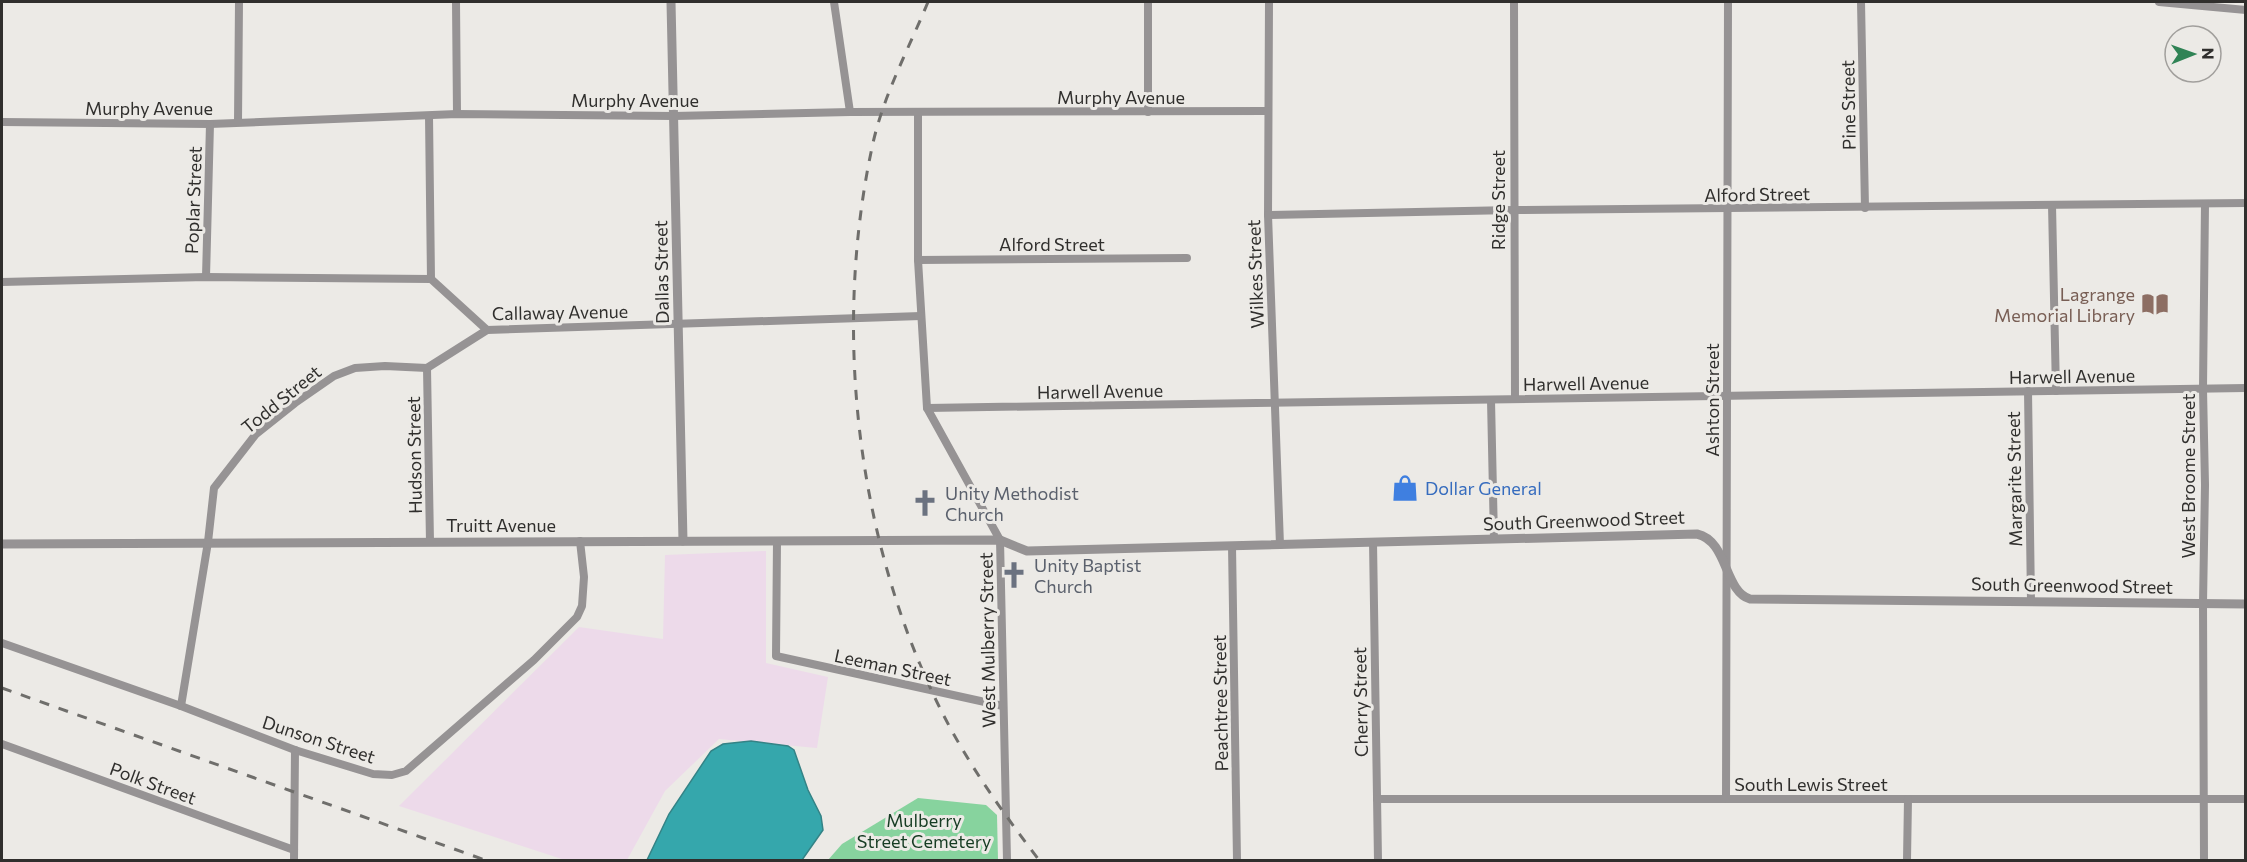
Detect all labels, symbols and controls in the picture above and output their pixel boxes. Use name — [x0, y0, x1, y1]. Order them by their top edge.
north arrow — [2163, 24, 2223, 84]
text: N — [2199, 48, 2218, 60]
street label: Pine Street — [1836, 60, 1860, 150]
street label: Murphy Avenue — [1057, 86, 1185, 108]
street label: Murphy Avenue — [571, 89, 699, 111]
street label: Murphy Avenue — [85, 97, 213, 119]
street label: Poplar Street — [180, 146, 206, 254]
street label: Ridge Street — [1487, 150, 1509, 250]
street label: Alford Street — [1704, 182, 1810, 206]
street label: Wilkes Street — [1242, 219, 1268, 329]
street label: Dallas Street — [649, 220, 673, 324]
street label: Alford Street — [999, 233, 1105, 255]
place label: Lagrange Memorial Library — [1994, 283, 2135, 326]
library icon: Lagrange Memorial Library — [2140, 289, 2170, 319]
street label: Callaway Avenue — [492, 300, 628, 324]
street label: Ashton Street — [1701, 343, 1723, 457]
street label: Todd Street — [237, 360, 325, 438]
street label: Harwell Avenue — [2009, 364, 2135, 388]
street label: Harwell Avenue — [1523, 371, 1649, 395]
street label: Harwell Avenue — [1037, 379, 1163, 403]
street label: West Broome Street — [2177, 393, 2199, 559]
street label: Hudson Street — [402, 396, 426, 514]
street label: Margarite Street — [2002, 411, 2026, 547]
shop icon: Dollar General — [1390, 473, 1420, 503]
place label: Dollar General — [1425, 477, 1542, 499]
place label: Unity Methodist Church — [945, 482, 1079, 525]
church icon: Unity Methodist Church — [910, 488, 940, 518]
street label: South Greenwood Street — [1483, 505, 1685, 535]
street label: Truitt Avenue — [446, 514, 556, 536]
street label: West Mulberry Street — [974, 552, 1000, 728]
place label: Unity Baptist Church — [1034, 554, 1141, 597]
church icon: Unity Baptist Church — [999, 560, 1029, 590]
street label: South Greenwood Street — [1971, 572, 2173, 598]
street label: Peachtree Street — [1208, 634, 1232, 772]
street label: Leeman Street — [832, 644, 954, 690]
street label: Cherry Street — [1348, 647, 1372, 757]
street label: Dunson Street — [260, 710, 378, 768]
street label: Polk Street — [107, 757, 199, 809]
street label: South Lewis Street — [1734, 773, 1888, 795]
park label: Mulberry Street Cemetery — [857, 809, 991, 852]

